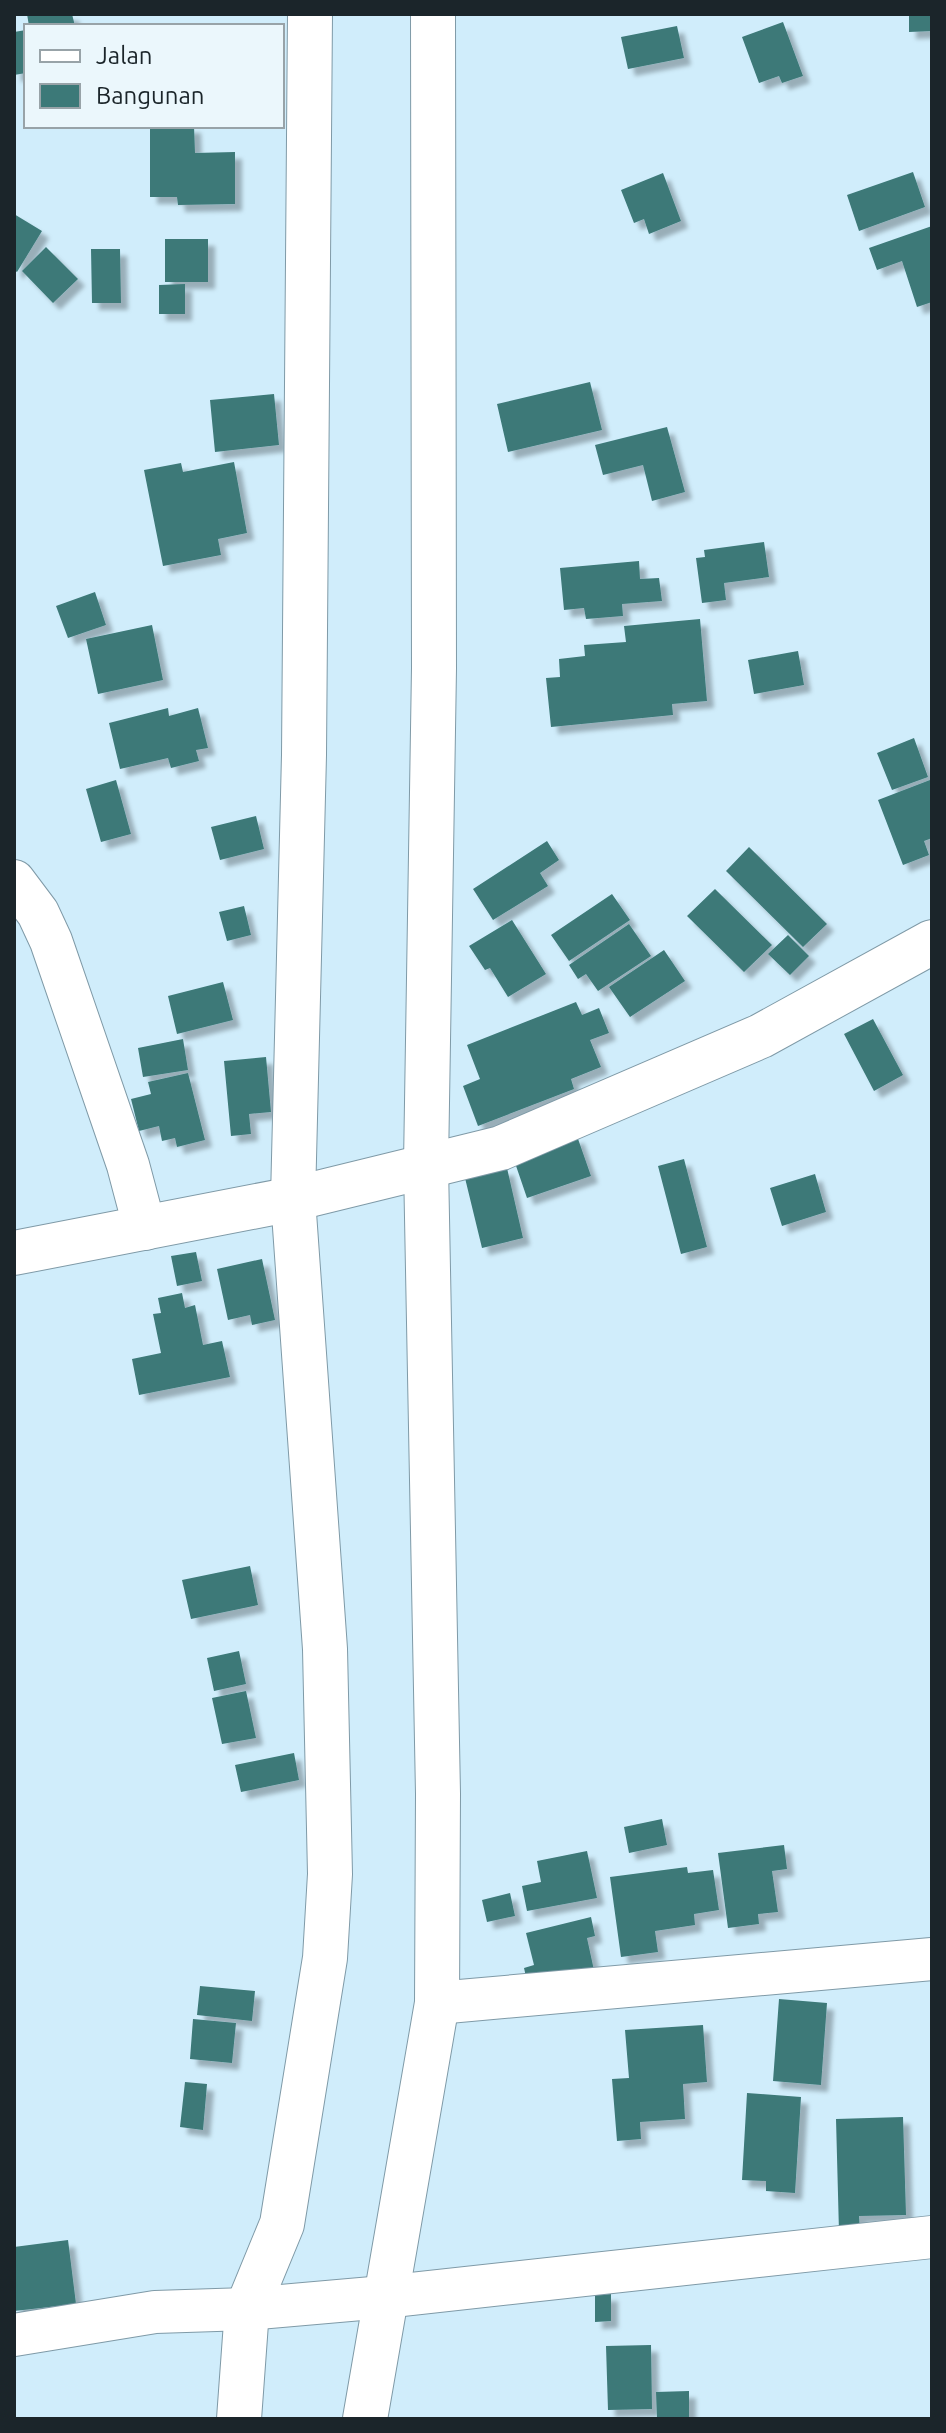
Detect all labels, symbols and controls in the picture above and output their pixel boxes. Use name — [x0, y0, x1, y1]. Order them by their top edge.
legend — [24, 24, 284, 128]
text: Jalan — [96, 42, 153, 69]
text: Bangunan — [96, 82, 205, 109]

